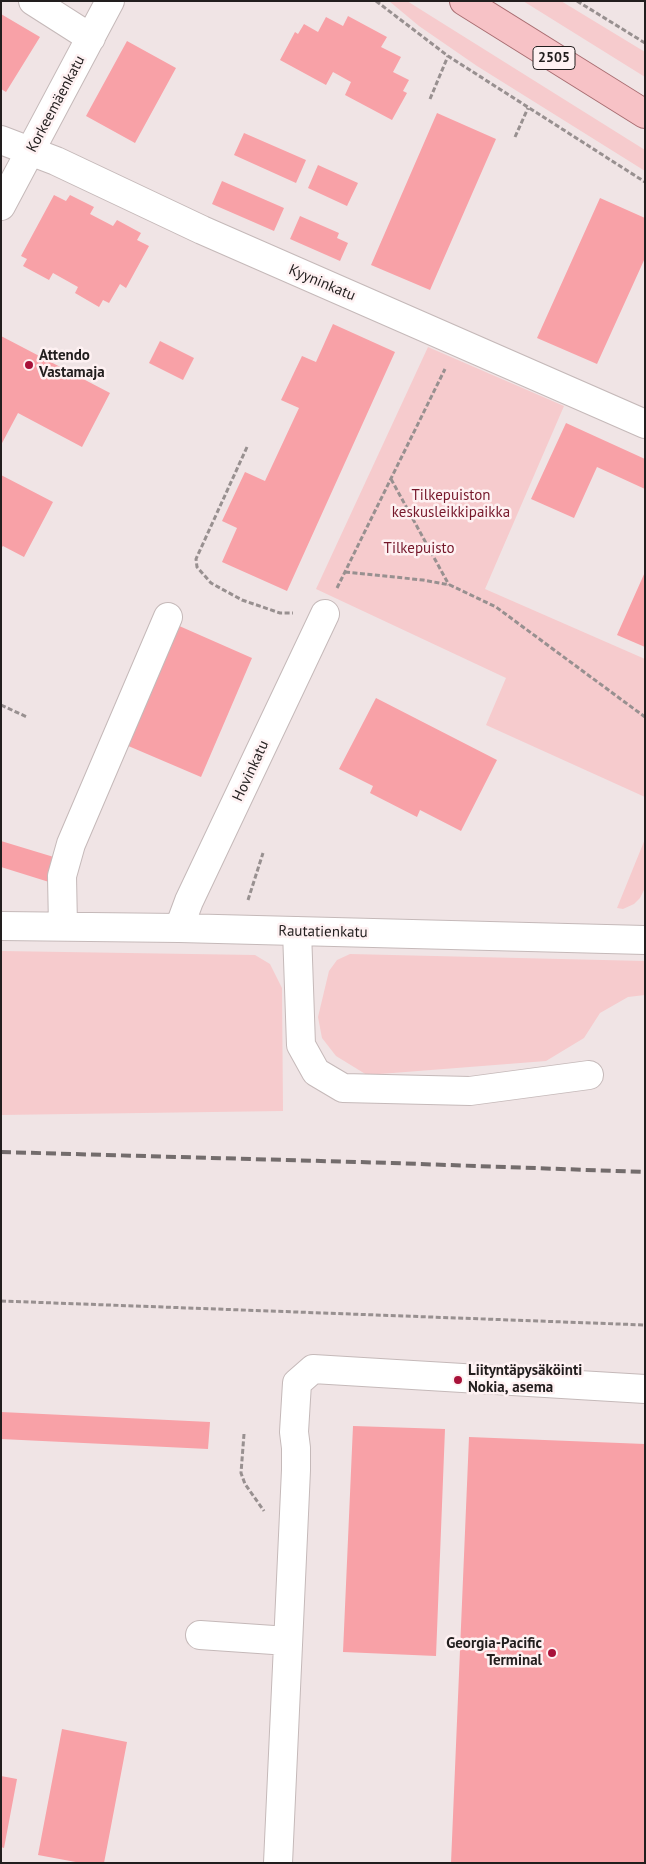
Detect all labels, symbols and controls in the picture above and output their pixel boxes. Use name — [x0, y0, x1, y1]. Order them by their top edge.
road number: 2505 — [533, 46, 575, 70]
street label: Korkeemäenkatu — [23, 53, 89, 155]
street label: Kyyninkatu — [286, 261, 358, 305]
place label: Attendo Vastamaja — [39, 347, 105, 382]
marker: Attendo Vastamaja — [23, 359, 35, 371]
park label: Tilkepuiston keskusleikkipaikka — [392, 487, 510, 522]
park label: Tilkepuisto — [384, 540, 454, 558]
street label: Hovinkatu — [229, 738, 273, 804]
street label: Rautatienkatu — [278, 922, 368, 942]
place label: Liityntäpysäköinti Nokia, asema — [468, 1362, 582, 1397]
marker: Liityntäpysäköinti Nokia, asema — [452, 1374, 464, 1386]
place label: Georgia-Pacific Terminal — [446, 1635, 542, 1670]
marker: Georgia-Pacific Terminal — [546, 1647, 558, 1659]

